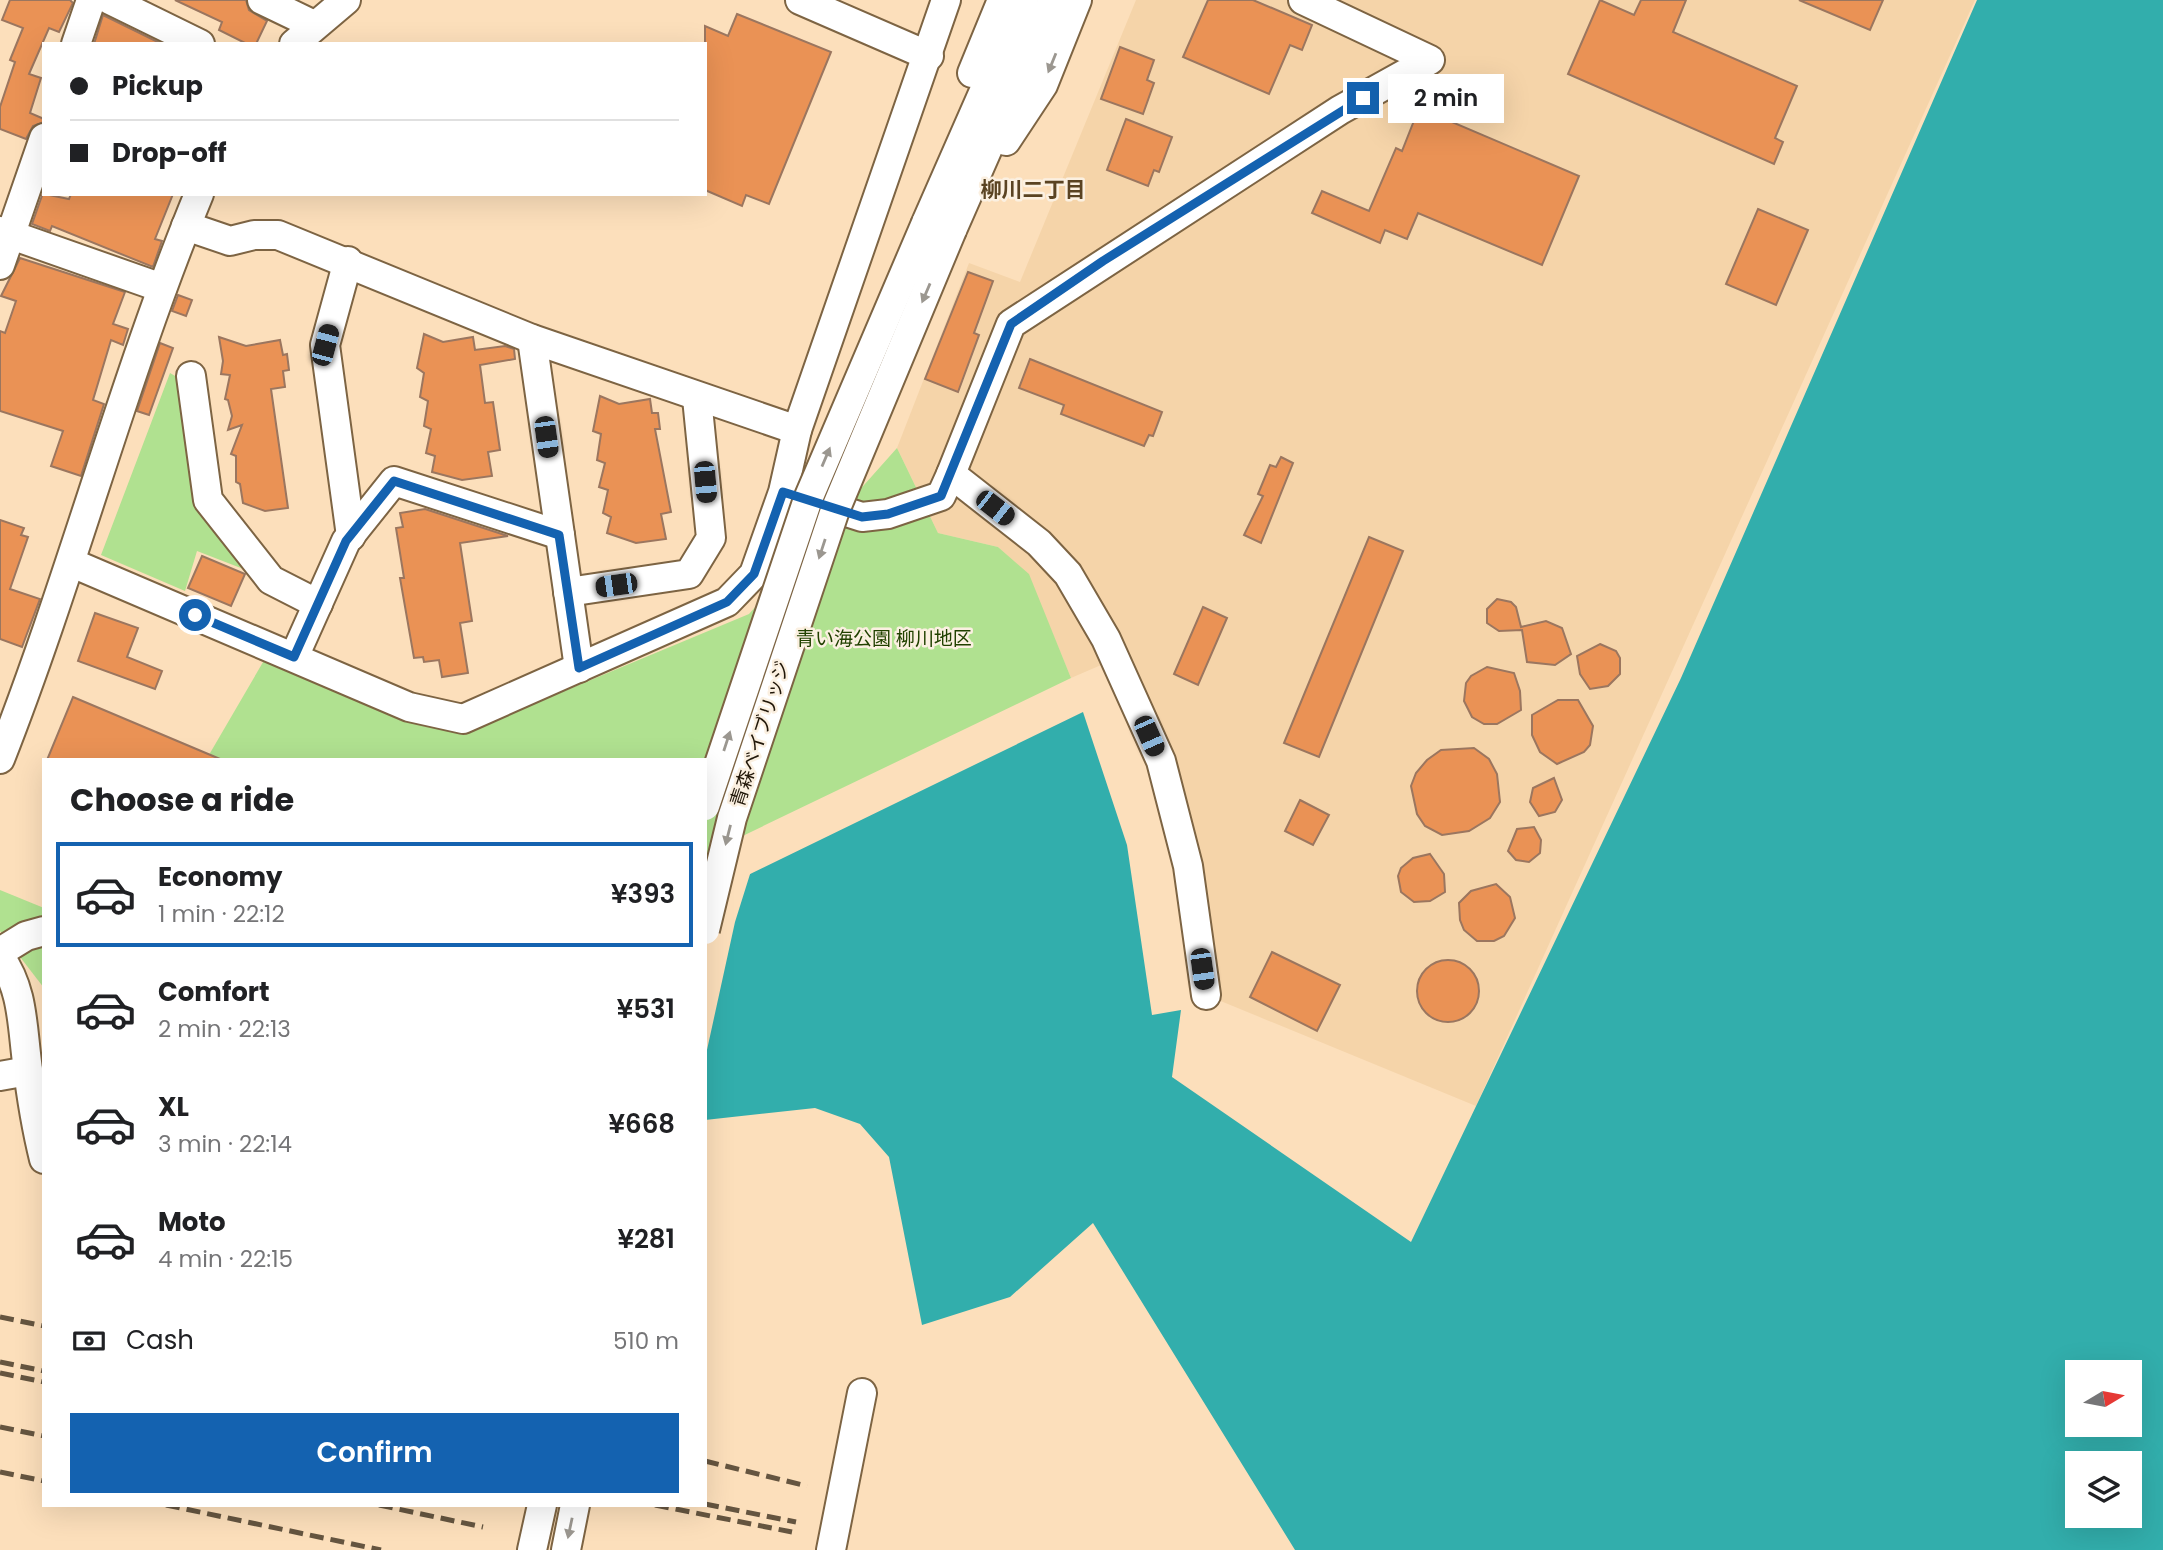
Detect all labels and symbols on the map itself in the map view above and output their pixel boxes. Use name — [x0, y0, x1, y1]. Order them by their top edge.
one-way arrow — [1046, 53, 1057, 74]
callout: 2 min — [1388, 74, 1503, 122]
route end — [1347, 82, 1379, 114]
district label: 柳川二丁目 — [981, 175, 1086, 204]
one-way arrow — [920, 283, 932, 303]
car — [310, 322, 341, 368]
car — [533, 415, 560, 459]
one-way arrow — [820, 447, 832, 467]
car — [693, 460, 718, 504]
car — [972, 487, 1019, 529]
one-way arrow — [816, 539, 827, 560]
car — [594, 572, 639, 598]
route start — [179, 599, 211, 631]
park label: 青い海公園 柳川地区 — [796, 625, 972, 652]
street label: 青森ベイブリッジ — [724, 658, 796, 810]
car — [1131, 713, 1168, 759]
one-way arrow — [722, 730, 733, 751]
one-way arrow — [722, 824, 733, 846]
car — [1189, 947, 1216, 991]
north arrow — [2065, 1360, 2142, 1437]
one-way arrow — [565, 1517, 576, 1539]

